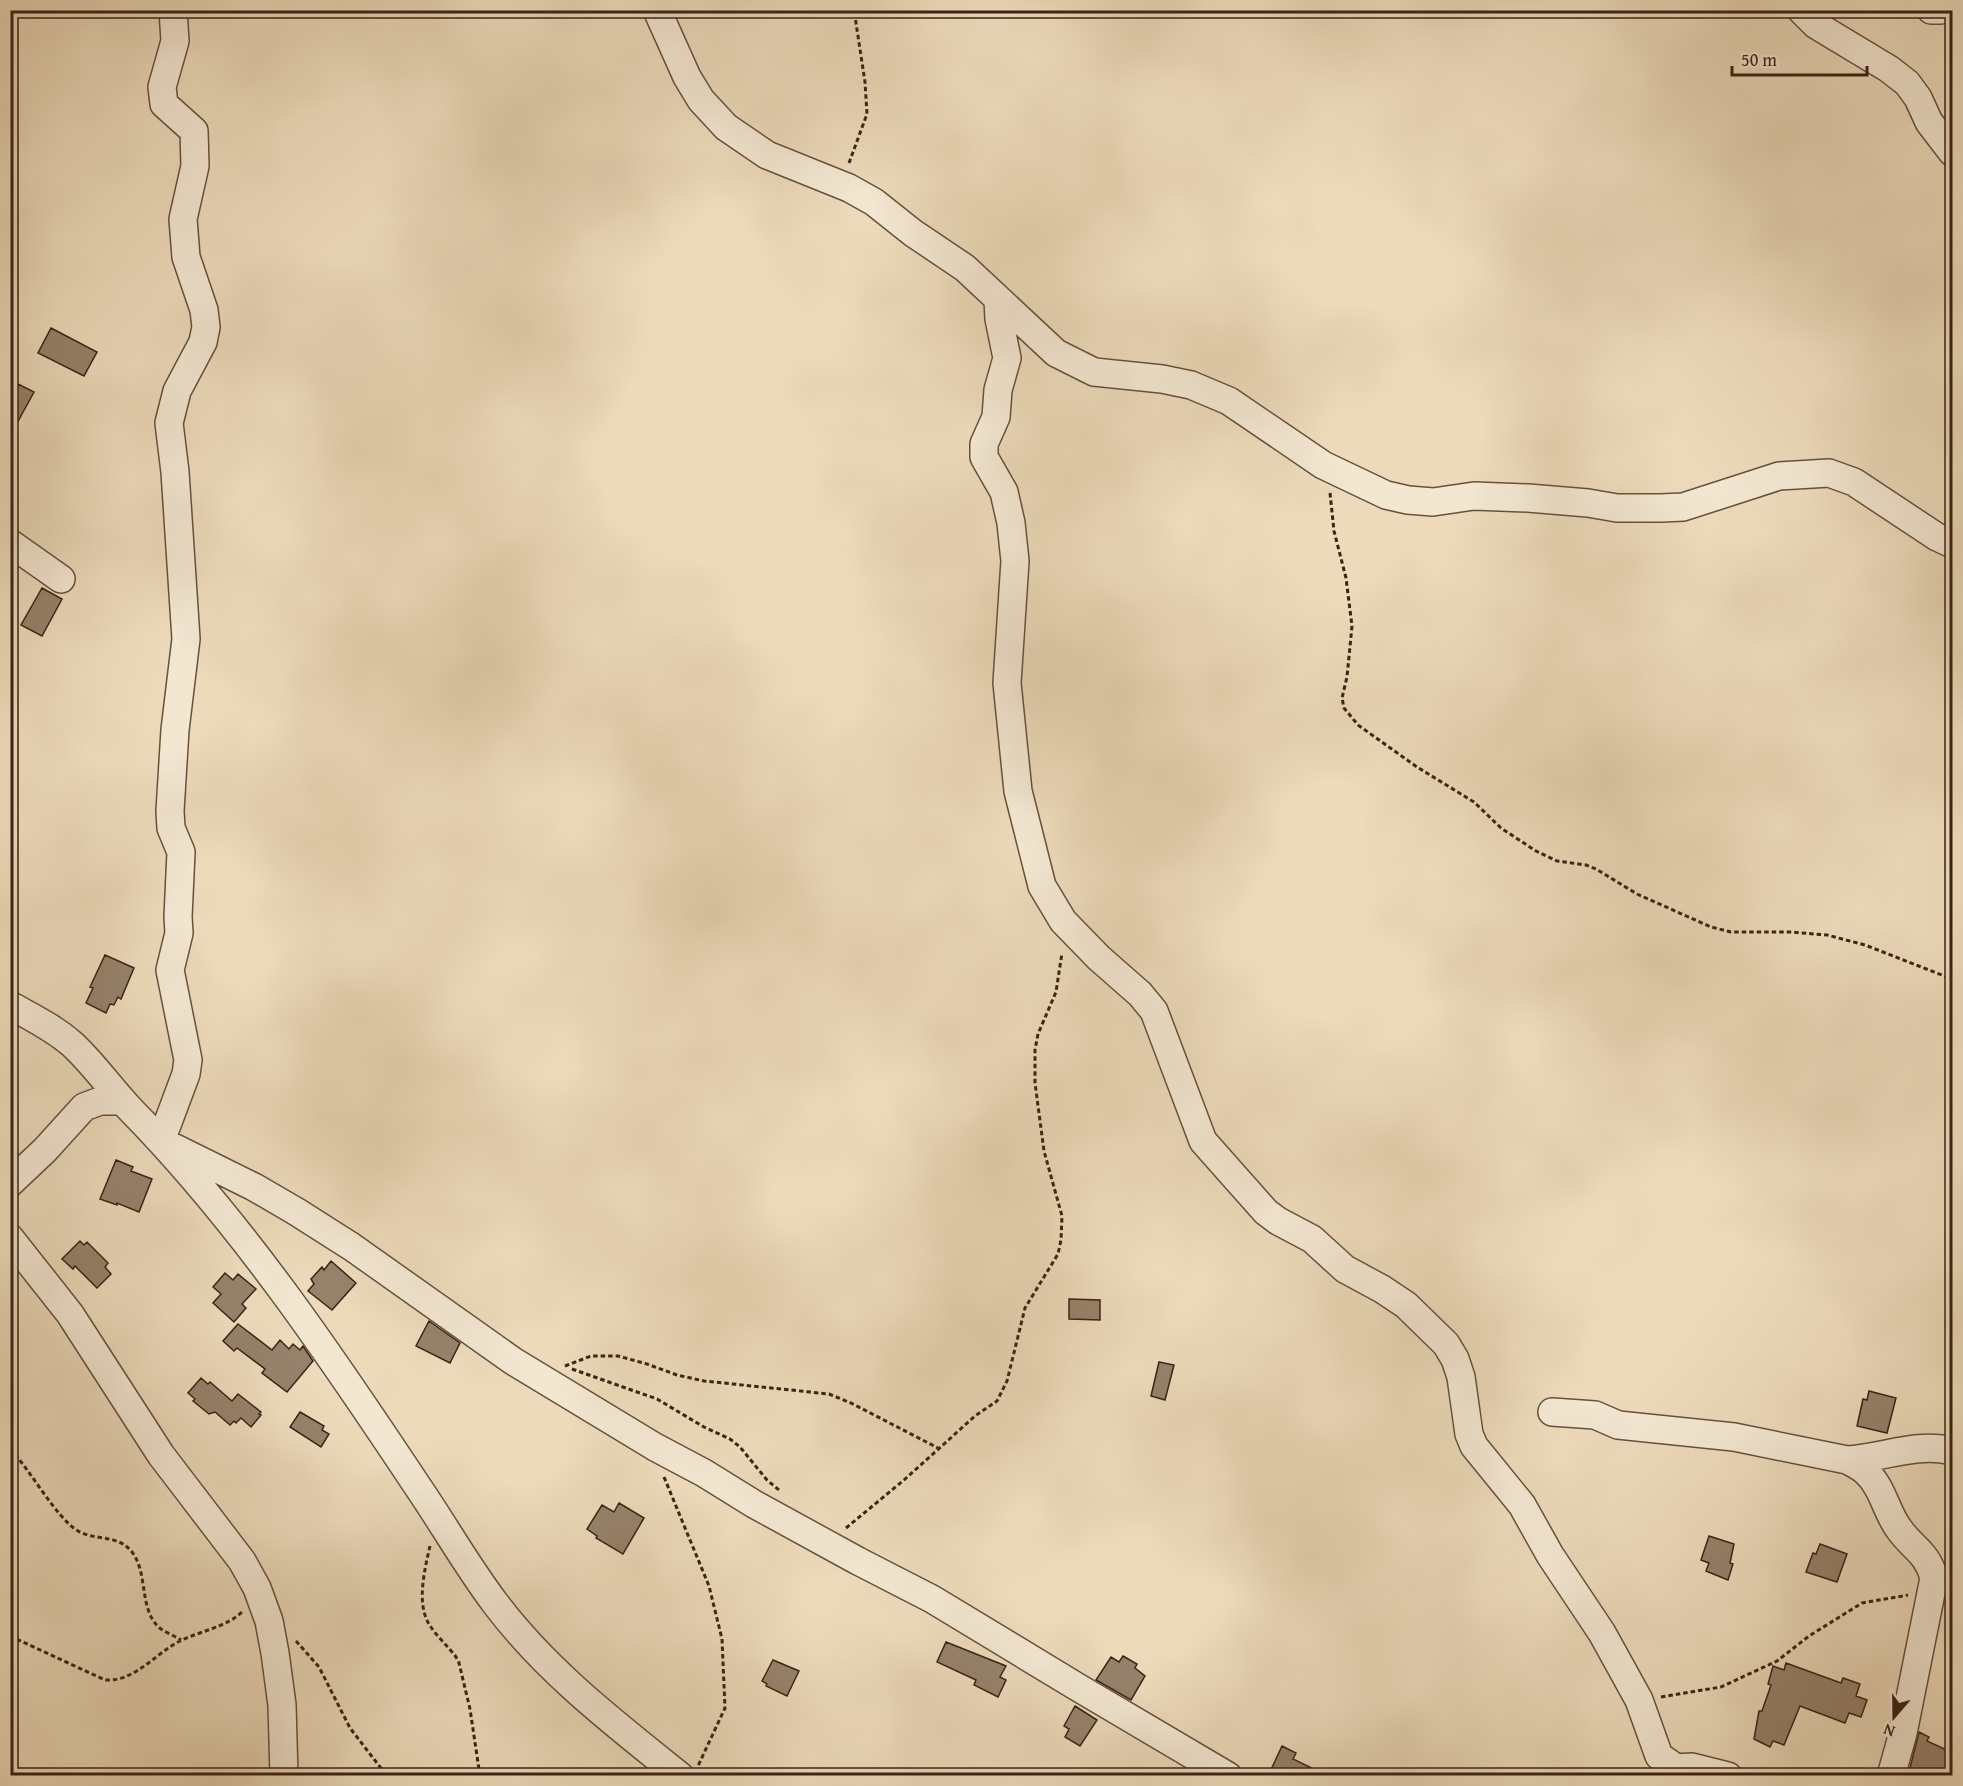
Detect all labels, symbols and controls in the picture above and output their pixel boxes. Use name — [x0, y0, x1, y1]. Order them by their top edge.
scale bar — [1732, 39, 1867, 77]
text: 50 m — [1741, 46, 1777, 73]
north arrow — [1864, 1687, 1924, 1747]
text: N — [1879, 1718, 1898, 1744]

